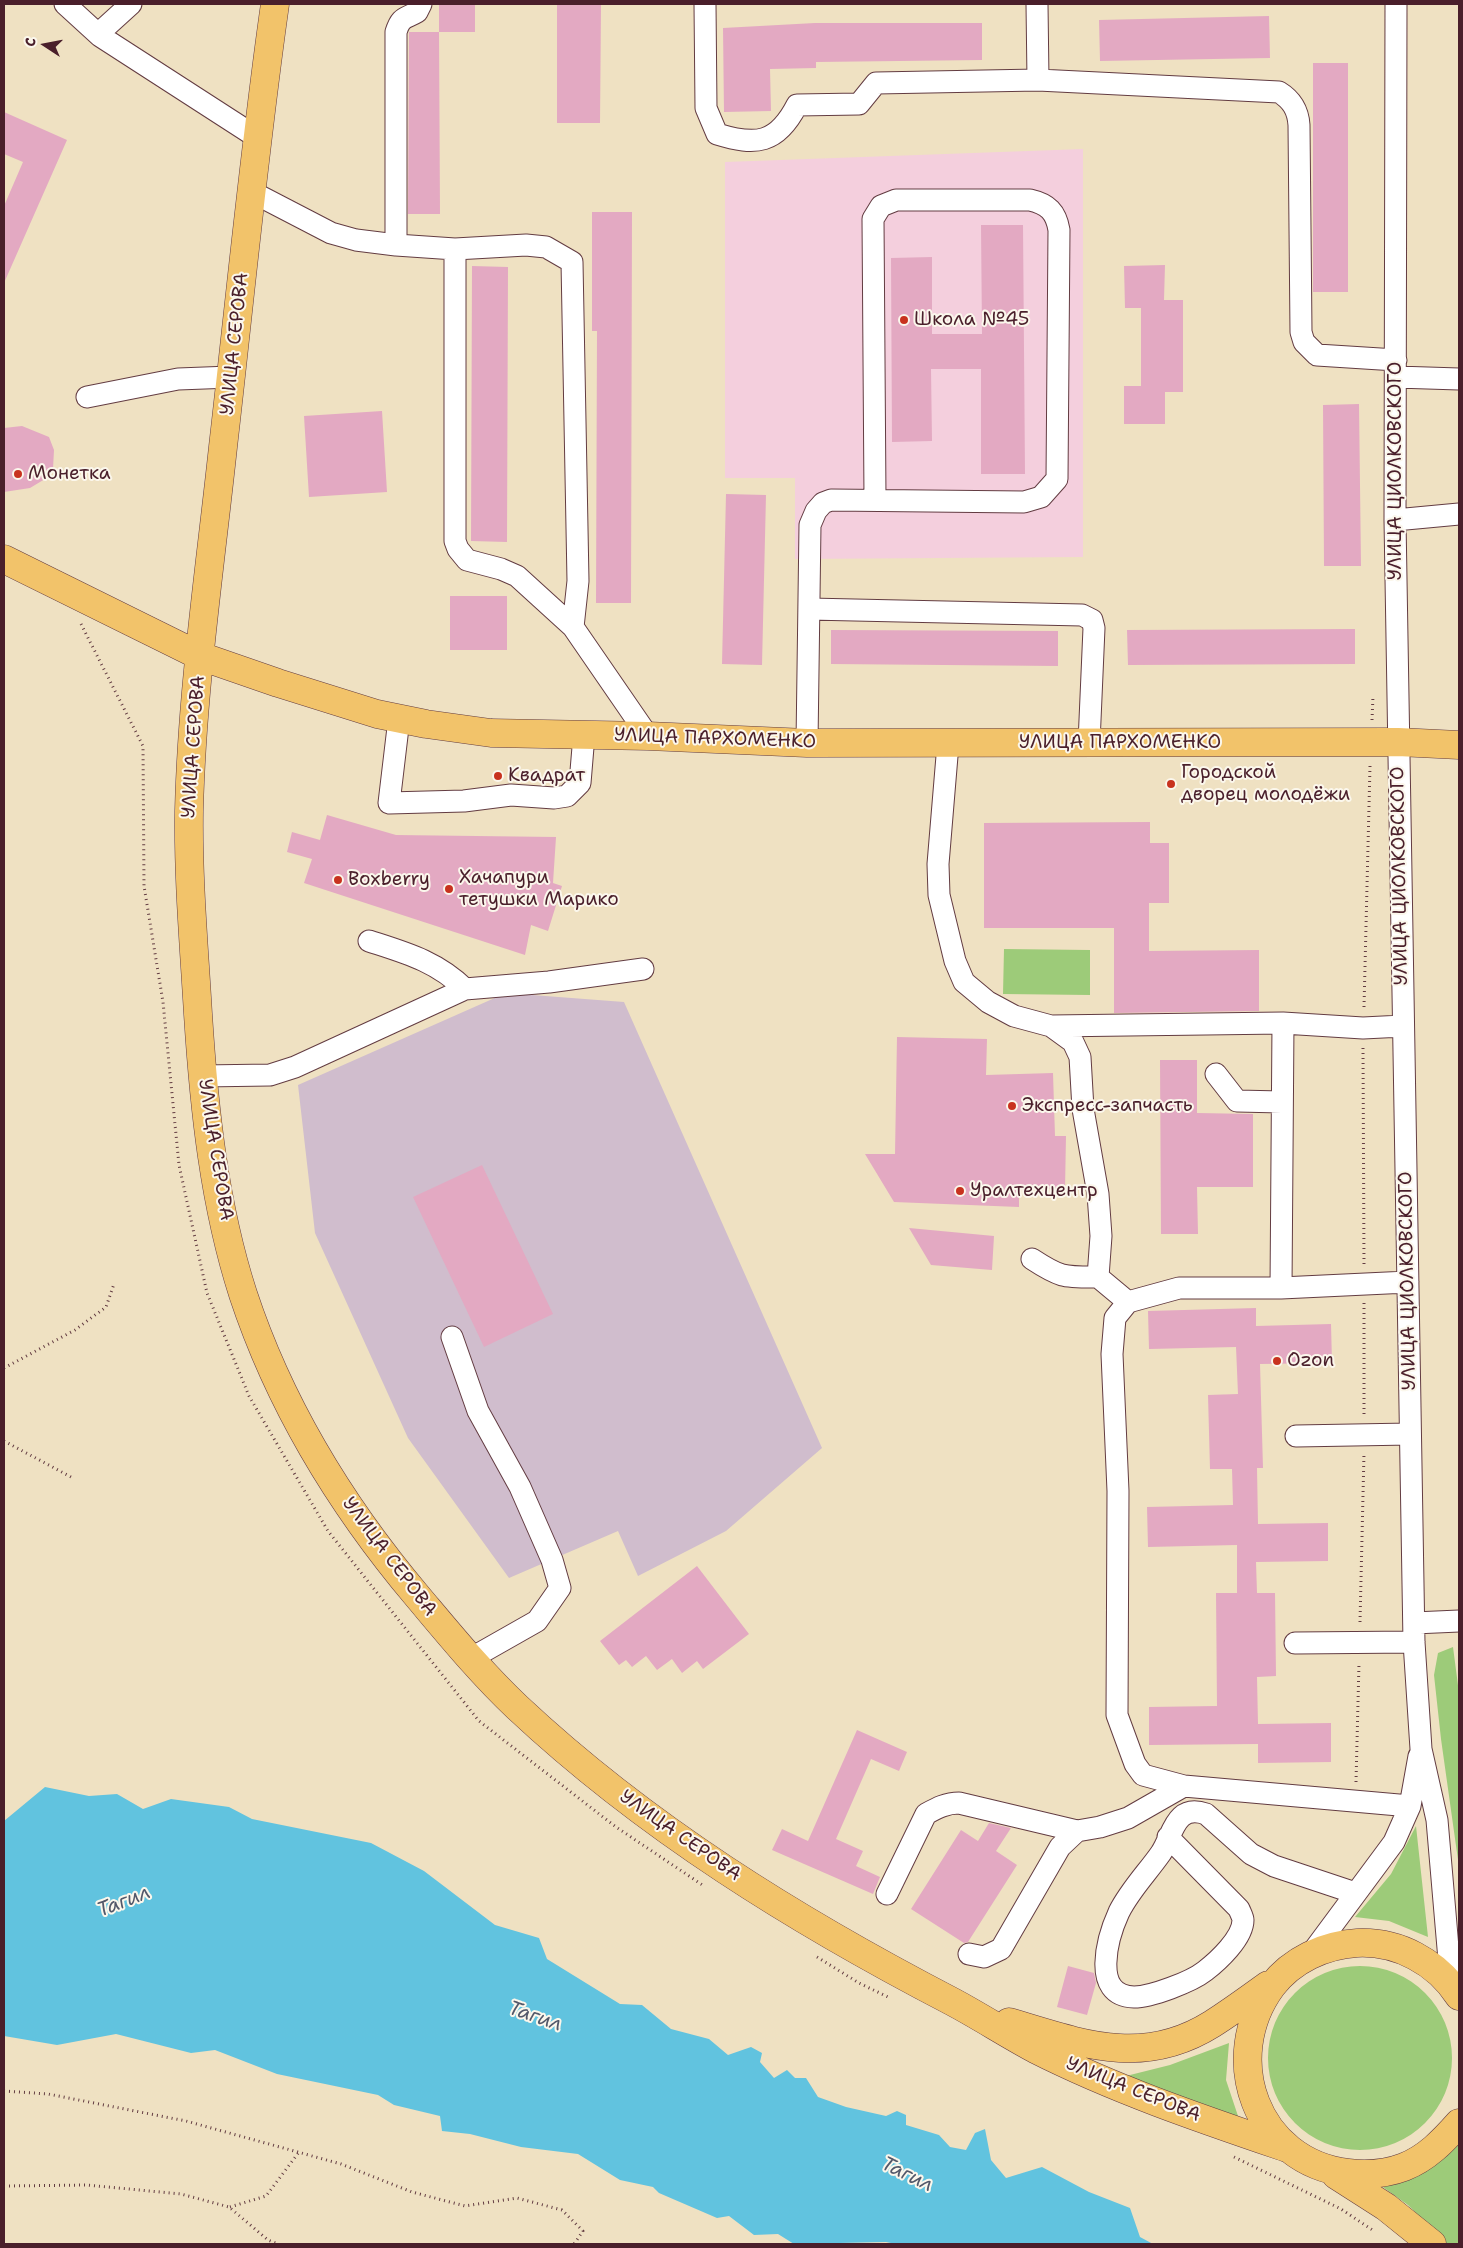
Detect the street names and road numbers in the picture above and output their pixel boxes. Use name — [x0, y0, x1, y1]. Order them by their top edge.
street label: УЛИЦА СЕРОВА — [216, 272, 254, 416]
street label: УЛИЦА ЦИОЛКОВСКОГО — [1385, 361, 1407, 581]
street label: УЛИЦА СЕРОВА — [178, 675, 210, 819]
street label: УЛИЦА ПАРХОМЕНКО — [613, 724, 817, 754]
street label: УЛИЦА ПАРХОМЕНКО — [1019, 732, 1221, 754]
street label: УЛИЦА ЦИОЛКОВСКОГО — [1387, 766, 1413, 986]
street label: УЛИЦА СЕРОВА — [193, 1078, 237, 1222]
street label: УЛИЦА ЦИОЛКОВСКОГО — [1395, 1171, 1421, 1391]
street label: УЛИЦА СЕРОВА — [337, 1493, 441, 1621]
street label: УЛИЦА СЕРОВА — [615, 1786, 745, 1886]
street label: УЛИЦА СЕРОВА — [1062, 2053, 1204, 2127]

